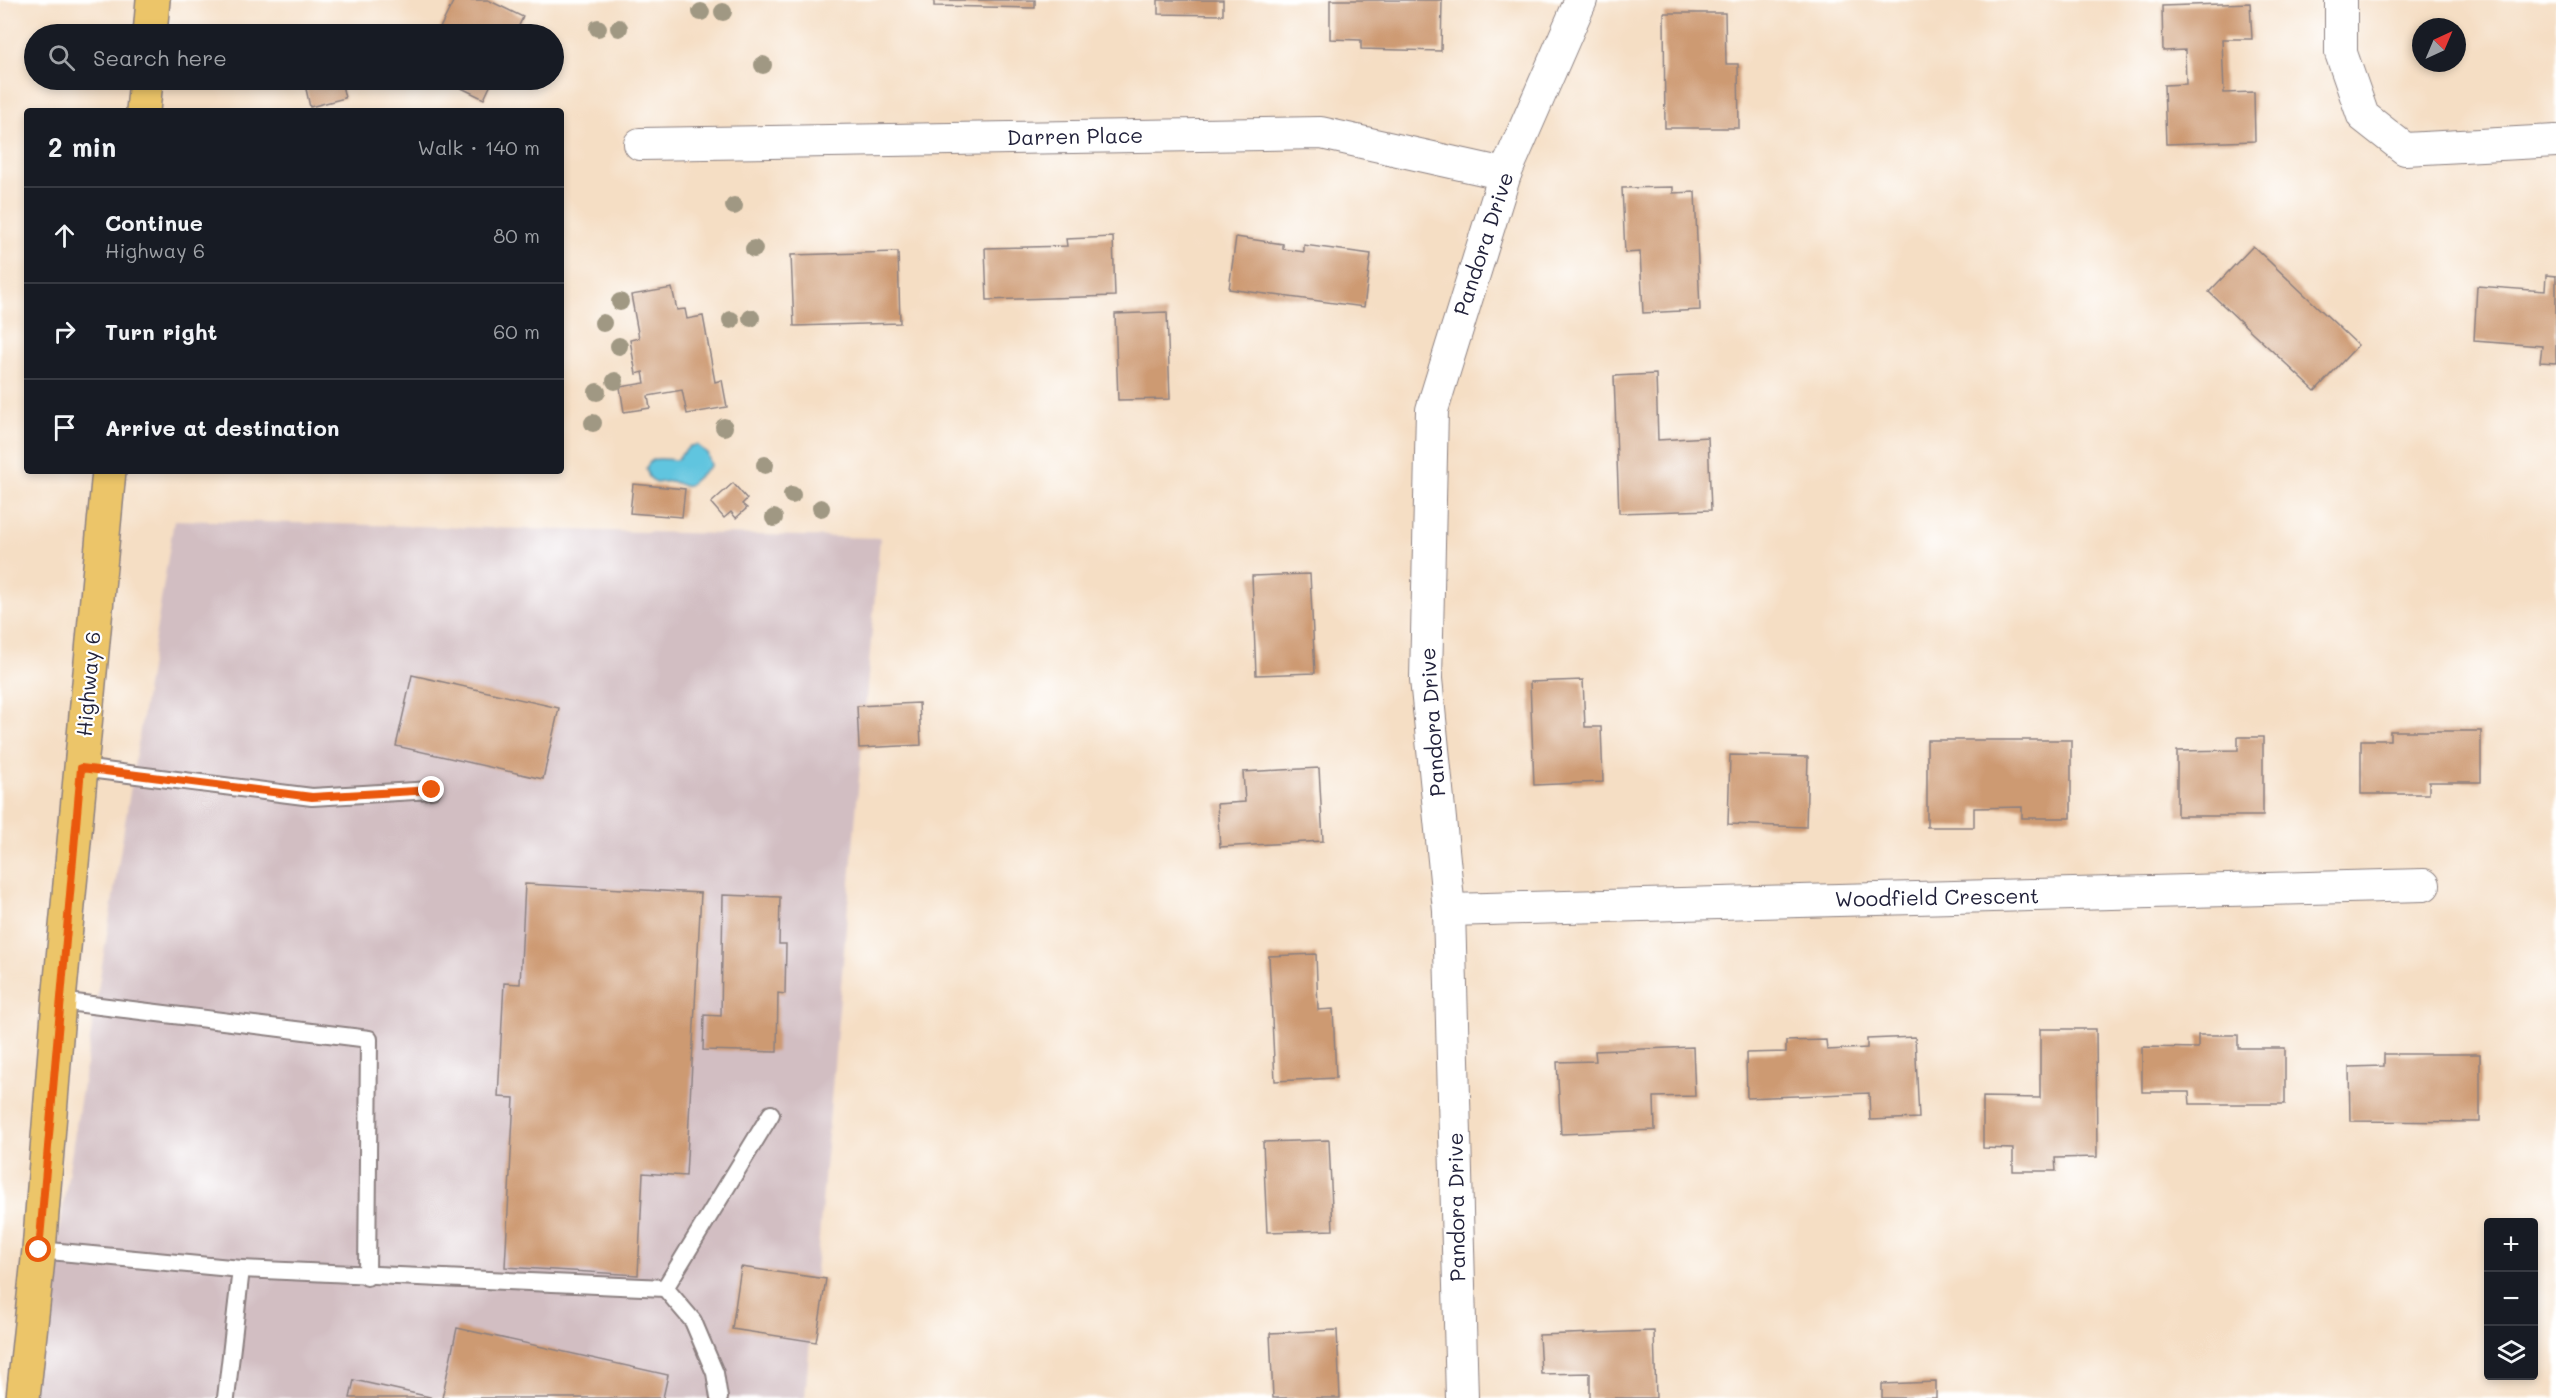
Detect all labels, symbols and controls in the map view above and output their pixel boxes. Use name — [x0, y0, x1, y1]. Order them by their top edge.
north arrow — [2412, 18, 2466, 72]
search box — [24, 24, 564, 90]
icon: search — [45, 41, 78, 74]
text: Search here — [93, 43, 227, 72]
street label: Darren Place — [1007, 121, 1143, 150]
text: 2 min — [48, 130, 116, 164]
text: Walk · 140 m — [417, 134, 540, 160]
street label: Pandora Drive — [1447, 168, 1518, 319]
text: Continue — [105, 208, 203, 237]
icon: ahead — [48, 219, 81, 252]
text: 80 m — [493, 222, 540, 248]
text: Highway 6 — [105, 237, 205, 263]
icon: right — [48, 315, 81, 348]
text: Turn right — [105, 317, 217, 346]
text: 60 m — [493, 318, 540, 344]
icon: arrive — [48, 411, 81, 444]
text: Arrive at destination — [105, 413, 340, 442]
street label: Highway 6 — [69, 630, 106, 737]
street label: Pandora Drive — [1413, 647, 1450, 797]
route end — [418, 776, 444, 802]
street label: Woodfield Crescent — [1834, 881, 2039, 912]
street label: Pandora Drive — [1441, 1132, 1470, 1282]
map controls — [2484, 1218, 2538, 1380]
button: + — [2484, 1218, 2538, 1272]
route start — [25, 1236, 51, 1262]
button: − — [2484, 1272, 2538, 1326]
button: layers — [2484, 1326, 2538, 1380]

